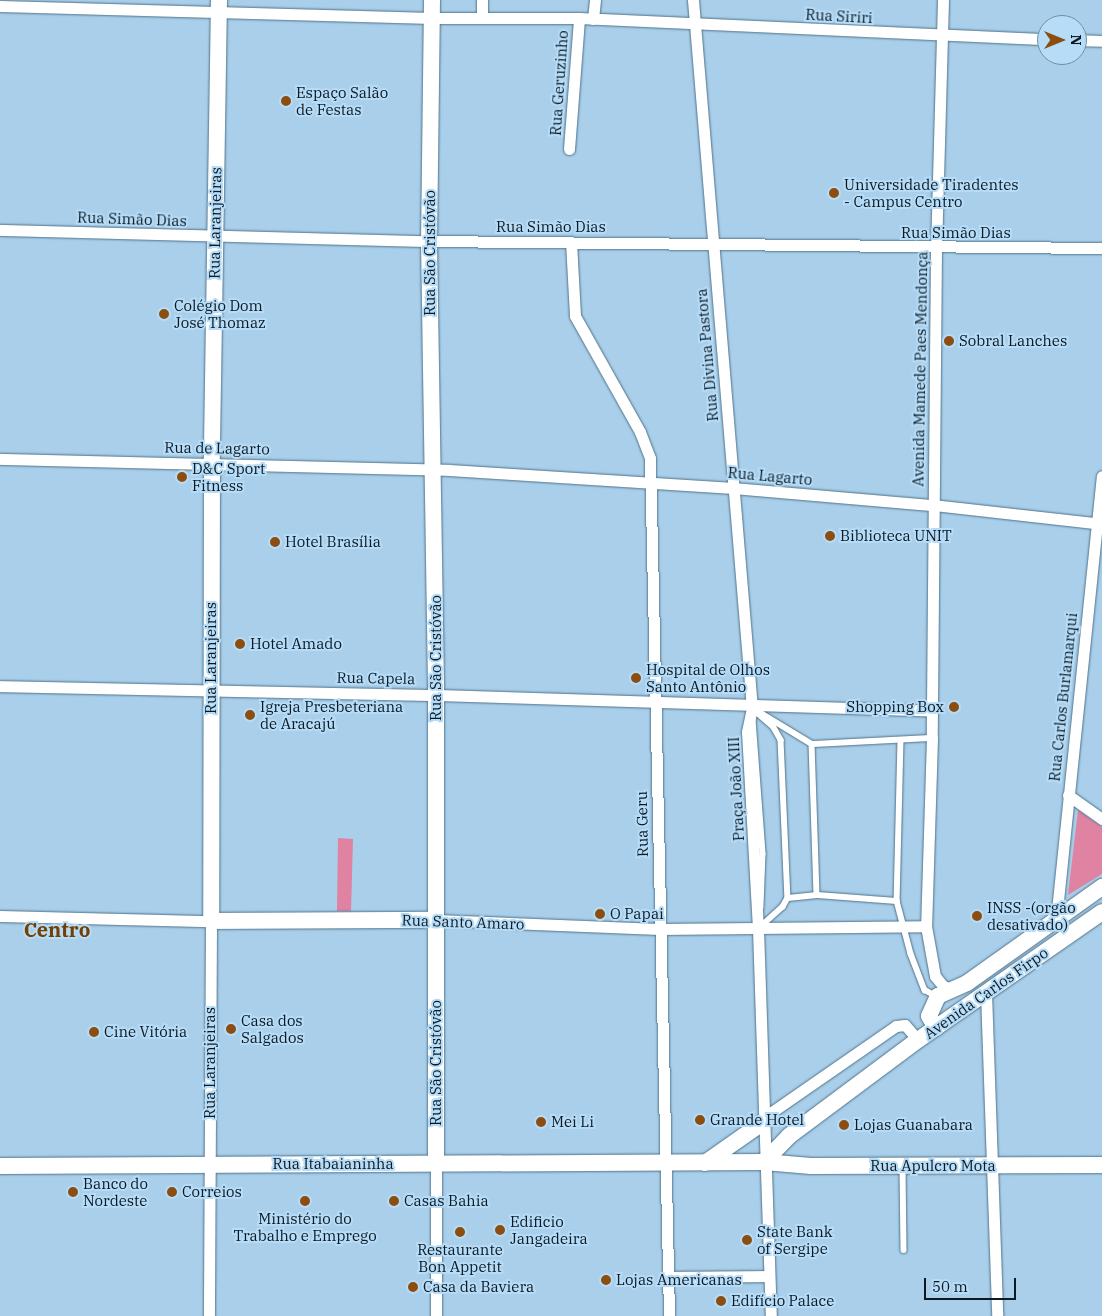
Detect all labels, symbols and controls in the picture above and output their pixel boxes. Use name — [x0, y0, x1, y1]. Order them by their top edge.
street label: Rua Siriri — [805, 5, 873, 27]
north arrow — [1037, 15, 1087, 65]
street label: Rua Geruzinho — [546, 30, 572, 136]
text: N — [1067, 34, 1085, 46]
place label: Espaço Salão de Festas — [296, 83, 388, 118]
marker: Espaço Salão de Festas — [280, 95, 292, 107]
street label: Rua Laranjeiras — [205, 167, 225, 279]
place label: Universidade Tiradentes - Campus Centro — [844, 175, 1019, 210]
marker: Universidade Tiradentes - Campus Centro — [828, 187, 840, 199]
street label: Rua São Cristóvão — [421, 190, 439, 316]
street label: Rua Simão Dias — [77, 208, 187, 230]
street label: Rua Simão Dias — [496, 218, 606, 236]
street label: Rua Simão Dias — [901, 224, 1011, 242]
street label: Avenida Mamede Paes Mendonça — [909, 251, 931, 487]
street label: Rua Divina Pastora — [692, 288, 722, 422]
place label: Colégio Dom José Thomaz — [174, 296, 266, 331]
marker: Colégio Dom José Thomaz — [158, 308, 170, 320]
place label: Sobral Lanches — [959, 332, 1067, 350]
marker: Sobral Lanches — [943, 335, 955, 347]
street label: Rua de Lagarto — [164, 438, 270, 458]
place label: D&C Sport Fitness — [192, 459, 265, 494]
street label: Rua Lagarto — [727, 463, 813, 489]
marker: D&C Sport Fitness — [176, 471, 188, 483]
place label: Biblioteca UNIT — [840, 527, 952, 545]
marker: Biblioteca UNIT — [824, 530, 836, 542]
place label: Hotel Brasília — [285, 533, 381, 551]
marker: Hotel Brasília — [269, 536, 281, 548]
street label: Rua São Cristóvão — [427, 595, 445, 721]
street label: Rua Laranjeiras — [202, 602, 220, 714]
street label: Rua Carlos Burlamarqui — [1045, 612, 1081, 782]
place label: Hotel Amado — [250, 635, 342, 653]
marker: Hotel Amado — [234, 638, 246, 650]
place label: Hospital de Olhos Santo Antônio — [646, 660, 770, 695]
street label: Rua Capela — [336, 668, 416, 688]
marker: Hospital de Olhos Santo Antônio — [630, 672, 642, 684]
place label: Igreja Presbeteriana de Aracajú — [260, 697, 403, 732]
place label: Shopping Box — [846, 698, 944, 716]
marker: Shopping Box — [948, 701, 960, 713]
marker: Igreja Presbeteriana de Aracajú — [244, 709, 256, 721]
street label: Praça João XIII — [724, 736, 748, 842]
street label: Rua Geru — [632, 791, 652, 857]
place label: INSS -(orgão desativado) — [987, 898, 1076, 933]
place label: O Papai — [610, 905, 664, 923]
marker: O Papai — [594, 908, 606, 920]
marker: INSS -(orgão desativado) — [971, 910, 983, 922]
street label: Rua Santo Amaro — [401, 911, 525, 933]
district label: Centro — [24, 917, 90, 941]
street label: Avenida Carlos Firpo — [921, 943, 1051, 1043]
street label: Rua São Cristóvão — [427, 1000, 445, 1126]
street label: Rua Laranjeiras — [201, 1007, 219, 1119]
place label: Casa dos Salgados — [241, 1011, 304, 1046]
place label: Cine Vitória — [104, 1023, 187, 1041]
marker: Casa dos Salgados — [225, 1023, 237, 1035]
marker: Cine Vitória — [88, 1026, 100, 1038]
place label: Grande Hotel — [710, 1111, 804, 1129]
place label: Mei Li — [551, 1113, 594, 1131]
marker: Grande Hotel — [694, 1114, 706, 1126]
marker: Mei Li — [535, 1116, 547, 1128]
place label: Lojas Guanabara — [854, 1116, 973, 1134]
marker: Lojas Guanabara — [838, 1119, 850, 1131]
street label: Rua Itabaianinha — [272, 1155, 394, 1173]
street label: Rua Apulcro Mota — [870, 1157, 996, 1175]
place label: Banco do Nordeste — [83, 1174, 148, 1209]
place label: Correios — [182, 1183, 242, 1201]
marker: Banco do Nordeste — [67, 1186, 79, 1198]
marker: Correios — [166, 1186, 178, 1198]
place label: Casas Bahia — [404, 1192, 489, 1210]
marker: Ministério do Trabalho e Emprego — [299, 1195, 311, 1207]
marker: Casas Bahia — [388, 1195, 400, 1207]
place label: Ministério do Trabalho e Emprego — [233, 1209, 377, 1244]
place label: Edificio Jangadeira — [510, 1212, 588, 1247]
place label: State Bank of Sergipe — [757, 1222, 833, 1257]
marker: Edificio Jangadeira — [494, 1224, 506, 1236]
marker: Restaurante Bon Appetit — [454, 1226, 466, 1238]
marker: State Bank of Sergipe — [741, 1234, 753, 1246]
place label: Restaurante Bon Appetit — [417, 1240, 503, 1275]
scale bar — [927, 1268, 1020, 1300]
place label: Lojas Americanas — [616, 1271, 742, 1289]
marker: Lojas Americanas — [600, 1274, 612, 1286]
text: 50 m — [932, 1277, 968, 1296]
place label: Casa da Baviera — [423, 1278, 534, 1296]
marker: Casa da Baviera — [407, 1281, 419, 1293]
place label: Edifício Palace — [731, 1292, 834, 1310]
marker: Edifício Palace — [715, 1295, 727, 1307]

